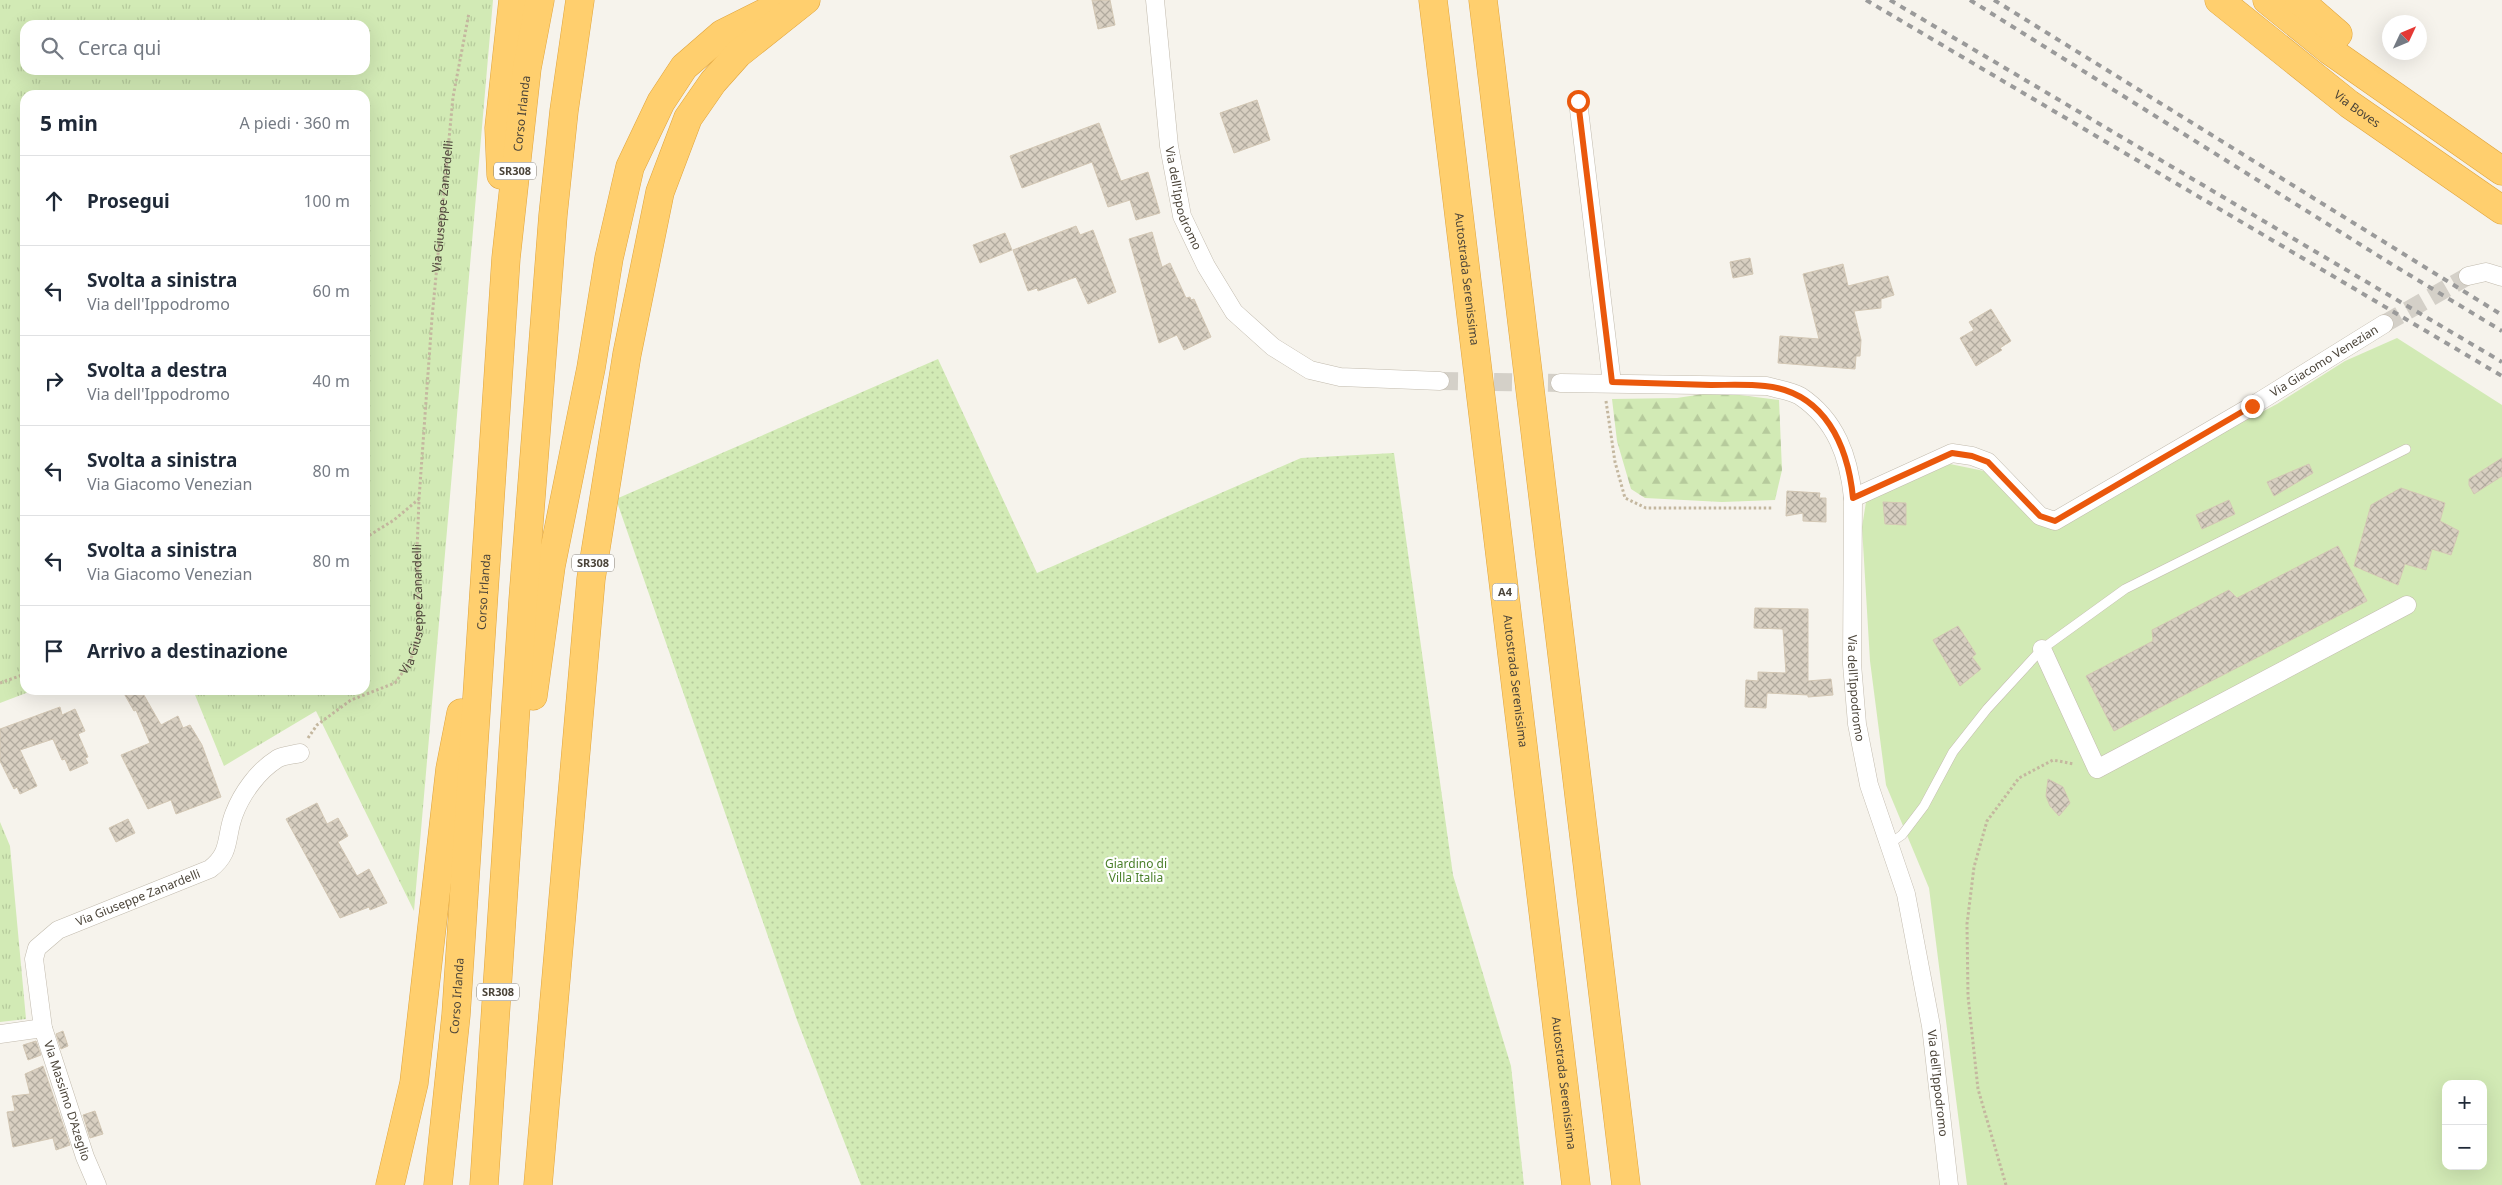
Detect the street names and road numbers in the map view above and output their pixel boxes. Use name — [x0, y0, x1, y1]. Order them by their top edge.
street label: Corso Irlanda — [509, 75, 534, 152]
street label: Via Boves — [2330, 86, 2384, 131]
street label: Via Giuseppe Zanardelli — [427, 140, 457, 273]
street label: Via dell'Ippodromo — [1161, 145, 1206, 253]
road number: SR308 — [494, 162, 536, 180]
street label: Autostrada Serenissima — [1451, 212, 1484, 346]
street label: Via Giacomo Venezian — [2267, 321, 2381, 401]
street label: Via Giuseppe Zanardelli — [395, 544, 427, 677]
street label: Corso Irlanda — [472, 553, 494, 631]
road number: SR308 — [572, 554, 614, 572]
road number: A4 — [1492, 584, 1518, 600]
street label: Autostrada Serenissima — [1499, 614, 1532, 748]
street label: Via dell'Ippodromo — [1844, 635, 1869, 743]
street label: Via Giuseppe Zanardelli — [73, 865, 203, 930]
street label: Corso Irlanda — [445, 957, 468, 1035]
road number: SR308 — [477, 984, 519, 1000]
street label: Autostrada Serenissima — [1548, 1016, 1581, 1150]
street label: Via dell'Ippodromo — [1923, 1029, 1952, 1137]
street label: Via Massimo D'Azeglio — [40, 1039, 95, 1163]

